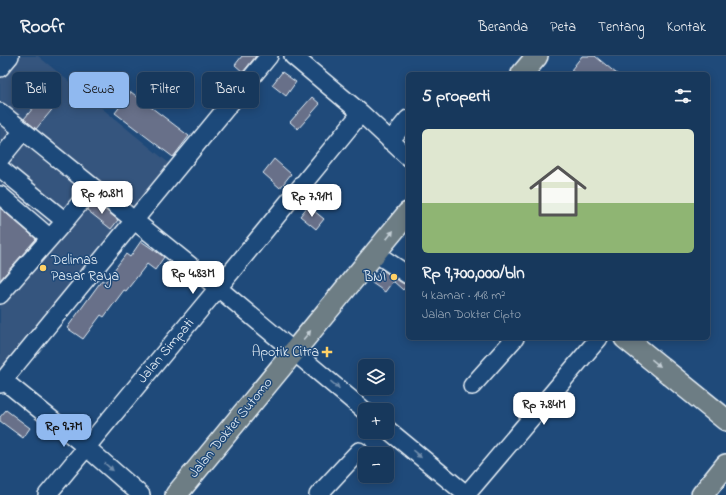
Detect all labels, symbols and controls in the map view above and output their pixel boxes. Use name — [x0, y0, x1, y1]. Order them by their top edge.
text: Roofr — [20, 14, 64, 41]
text: Beranda — [478, 17, 528, 38]
text: Peta — [550, 17, 576, 38]
text: Tentang — [598, 17, 645, 38]
text: Kontak — [667, 17, 706, 38]
chip: Beli — [12, 72, 61, 108]
chip: Sewa — [69, 72, 129, 108]
chip: Filter — [137, 72, 194, 108]
chip: Baru — [202, 72, 259, 108]
text: 5 properti — [422, 84, 490, 109]
icon: filters — [672, 85, 694, 107]
icon: home — [522, 155, 594, 227]
pin: Rp 10.8M — [61, 181, 143, 215]
text: Rp 10.8M — [81, 184, 123, 203]
pin: Rp 7.91M — [271, 184, 353, 218]
text: Rp 7.91M — [291, 187, 333, 206]
one-way arrow — [386, 229, 395, 240]
place label: Delimas Pasar Raya — [50, 250, 119, 288]
pin: Rp 4.83M — [152, 261, 234, 295]
text: Rp 9,700,000/bln — [422, 261, 525, 286]
marker: Delimas Pasar Raya — [38, 263, 48, 273]
text: Rp 4.83M — [171, 264, 215, 283]
place label: BNI — [363, 267, 386, 288]
marker: BNI — [389, 272, 399, 282]
text: 4 kamar · 148 m² — [422, 286, 505, 305]
text: Jalan Dokter Cipto — [422, 305, 521, 324]
street label: Jalan Simpati — [132, 314, 200, 388]
one-way arrow — [303, 330, 312, 340]
place label: Apotik Citra — [252, 342, 319, 363]
marker: Apotik Citra — [322, 347, 332, 357]
one-way arrow — [650, 358, 661, 367]
map controls — [358, 359, 394, 483]
button: layers — [358, 359, 394, 395]
street label: Jalan Dokter Sutomo — [184, 373, 278, 483]
one-way arrow — [329, 381, 340, 390]
pin: Rp 7.84M — [503, 392, 585, 426]
text: Rp 7.84M — [522, 395, 566, 414]
button: + — [358, 403, 394, 439]
pin: Rp 9.7M — [27, 414, 101, 448]
text: Rp 9.7M — [45, 417, 83, 436]
button: − — [358, 447, 394, 483]
one-way arrow — [412, 449, 422, 458]
one-way arrow — [104, 463, 115, 472]

